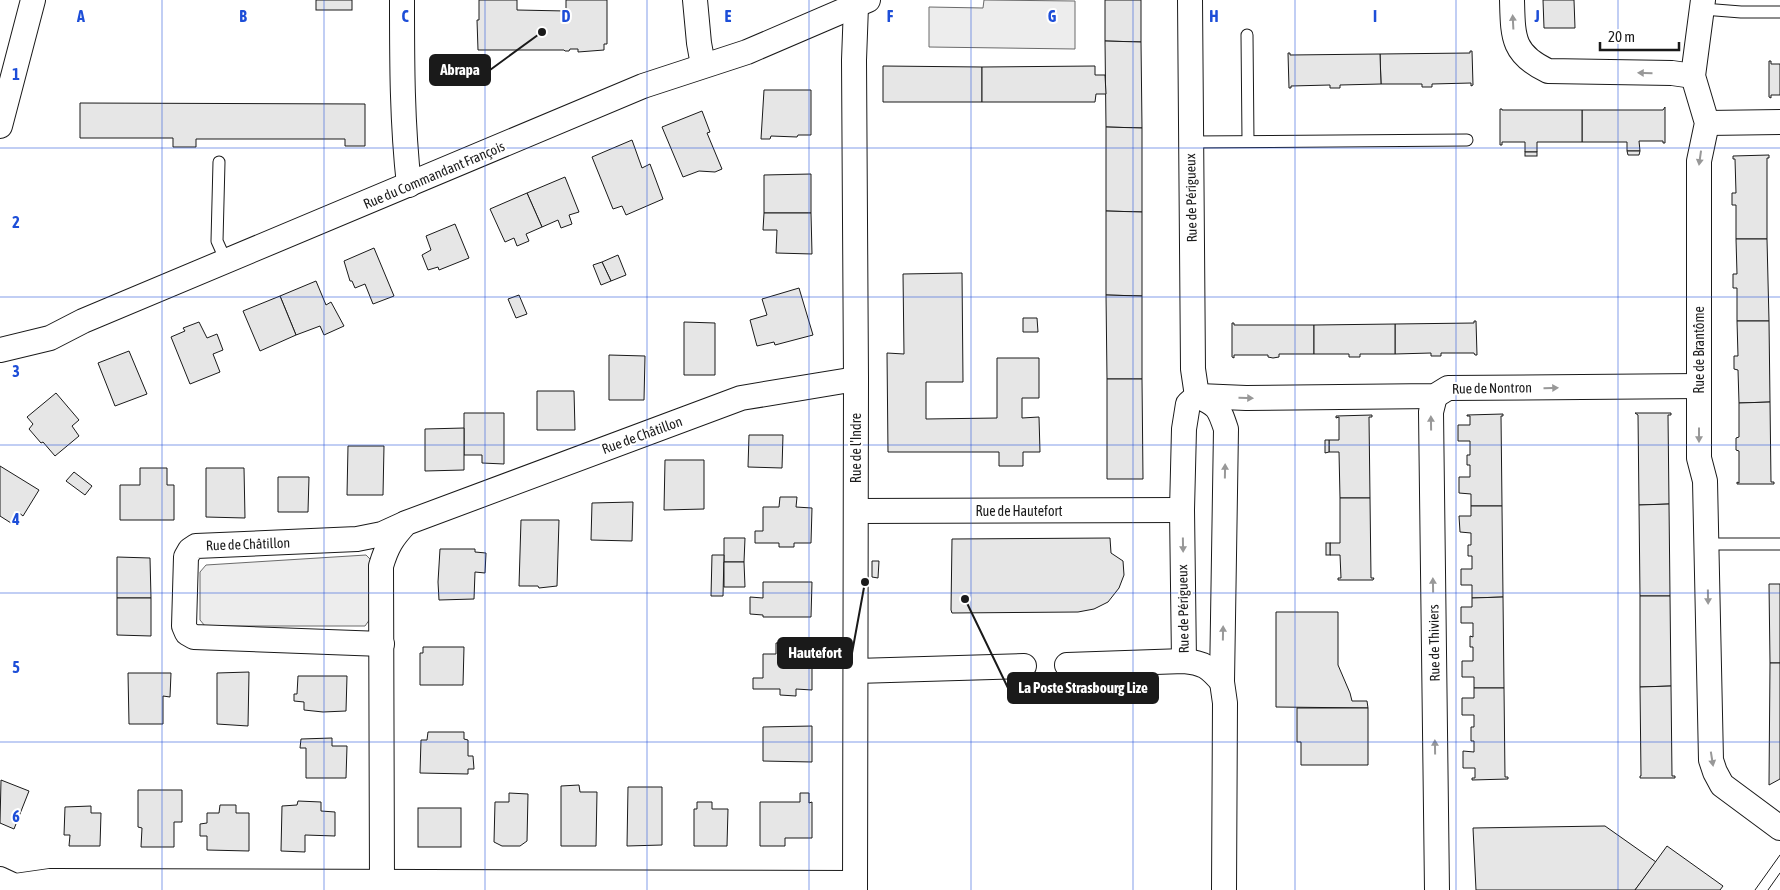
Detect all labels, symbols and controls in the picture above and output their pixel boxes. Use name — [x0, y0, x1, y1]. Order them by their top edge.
text: A — [76, 7, 85, 25]
text: B — [239, 7, 247, 25]
text: C — [401, 7, 409, 25]
text: D — [562, 7, 571, 25]
text: E — [725, 7, 732, 25]
text: F — [887, 7, 894, 25]
text: G — [1048, 7, 1057, 25]
text: H — [1209, 7, 1219, 25]
text: I — [1373, 7, 1377, 25]
text: J — [1533, 7, 1540, 25]
one-way arrow — [1508, 14, 1516, 30]
scale bar — [1600, 20, 1679, 52]
text: 20 m — [1608, 28, 1635, 45]
callout: Abrapa — [430, 55, 490, 85]
text: Abrapa — [439, 61, 480, 78]
text: 1 — [12, 65, 20, 83]
one-way arrow — [1637, 69, 1653, 77]
street label: Rue du Commandant François — [361, 138, 507, 212]
one-way arrow — [1696, 150, 1704, 166]
street label: Rue de Périgueux — [1182, 153, 1200, 243]
text: 2 — [12, 213, 20, 231]
street label: Rue de Brantôme — [1691, 306, 1707, 394]
text: 3 — [12, 362, 20, 380]
street label: Rue de Nontron — [1452, 379, 1532, 397]
one-way arrow — [1543, 383, 1559, 391]
one-way arrow — [1238, 394, 1254, 402]
street label: Rue de Châtillon — [600, 413, 684, 457]
street label: Rue de l'Indre — [848, 413, 864, 483]
one-way arrow — [1427, 414, 1435, 430]
one-way arrow — [1695, 427, 1703, 443]
one-way arrow — [1222, 462, 1230, 478]
street label: Rue de Hautefort — [975, 503, 1063, 519]
text: 4 — [11, 510, 20, 528]
street label: Rue de Châtillon — [206, 535, 290, 553]
one-way arrow — [1179, 537, 1187, 553]
street label: Rue de Périgueux — [1174, 564, 1192, 654]
one-way arrow — [1429, 577, 1437, 593]
one-way arrow — [1704, 589, 1712, 605]
street label: Rue de Thiviers — [1425, 604, 1443, 682]
one-way arrow — [1219, 625, 1227, 641]
callout: Hautefort — [778, 638, 852, 668]
text: Hautefort — [788, 644, 843, 661]
text: 5 — [12, 658, 20, 676]
callout: La Poste Strasbourg Lize — [1008, 673, 1158, 703]
text: La Poste Strasbourg Lize — [1018, 679, 1148, 696]
one-way arrow — [1431, 739, 1439, 755]
one-way arrow — [1708, 751, 1716, 767]
text: 6 — [12, 807, 20, 825]

